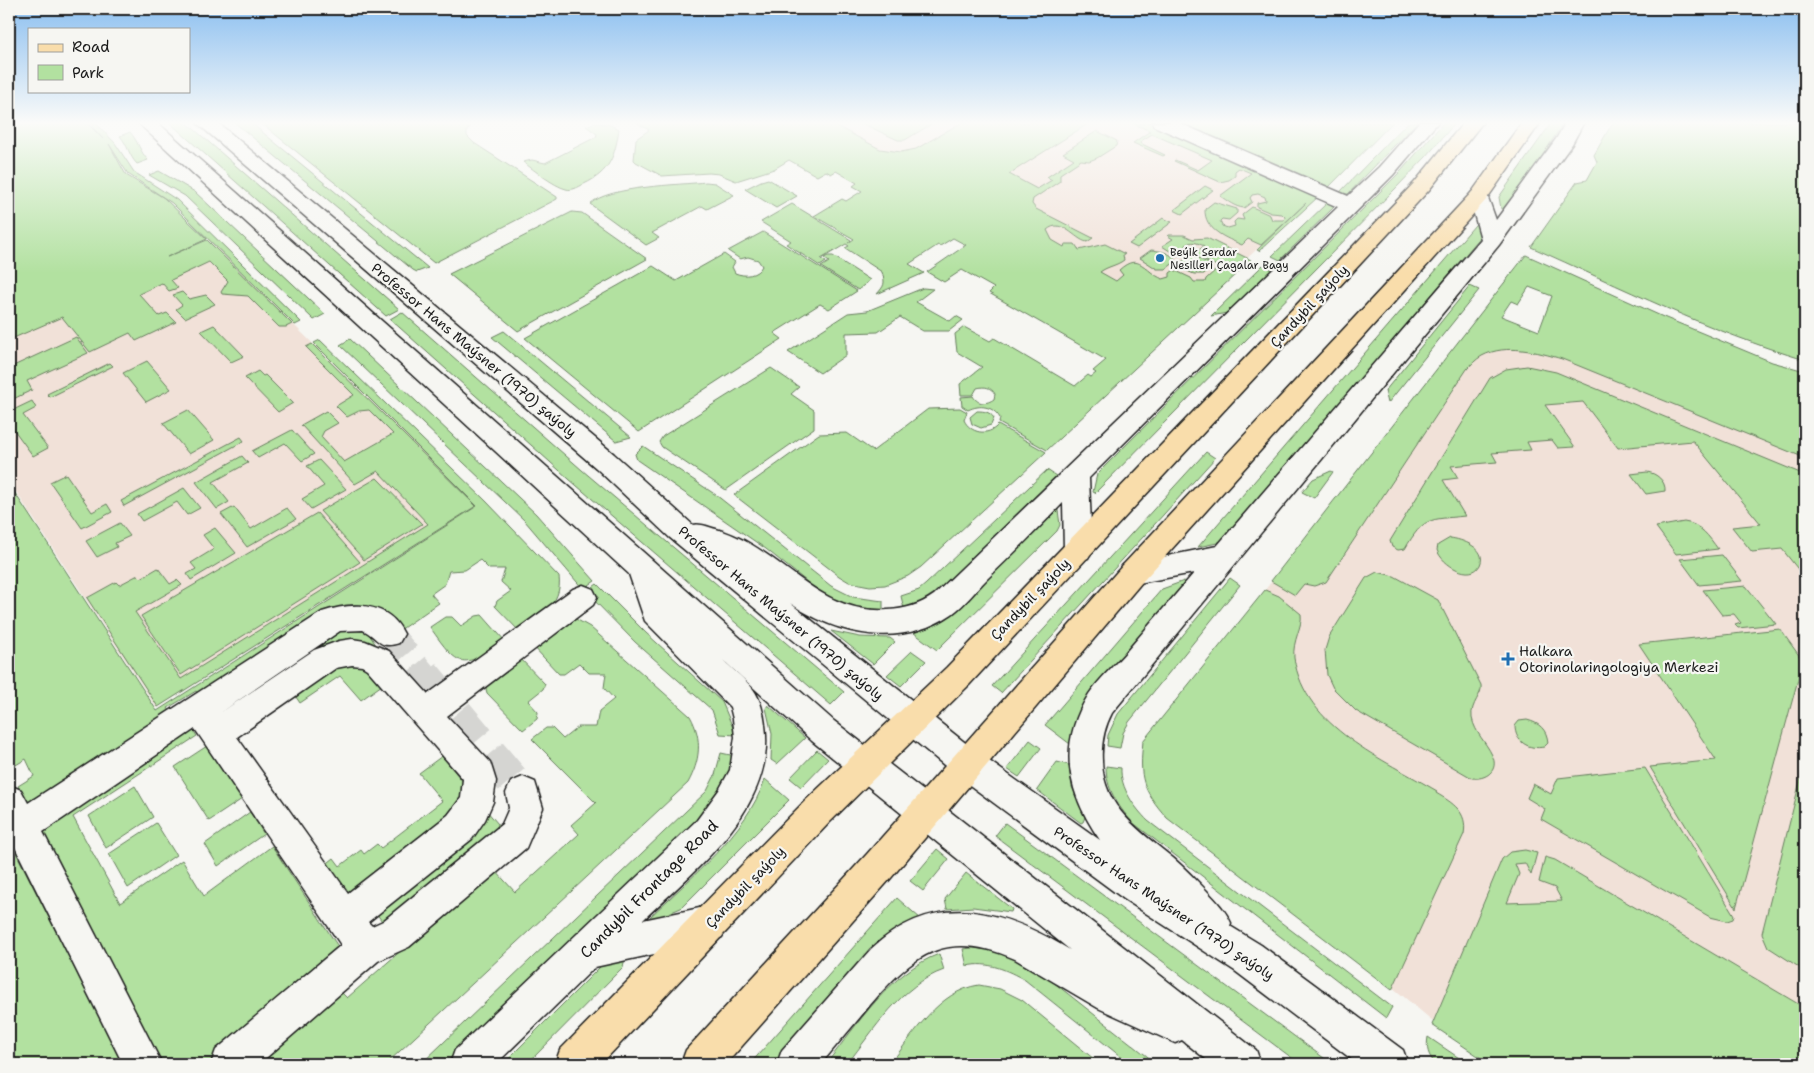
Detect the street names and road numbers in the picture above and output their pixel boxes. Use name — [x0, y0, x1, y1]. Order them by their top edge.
street label: Professor Hans Maýsner (1970) şaýoly — [368, 259, 580, 441]
street label: Çandybil şaýoly — [1266, 261, 1352, 351]
street label: Professor Hans Maýsner (1970) şaýoly — [675, 522, 887, 704]
street label: Çandybil şaýoly — [986, 554, 1074, 644]
street label: Candybil Frontage Road — [575, 815, 723, 963]
street label: Professor Hans Maýsner (1970) şaýoly — [1050, 822, 1278, 984]
street label: Çandybil şaýoly — [701, 842, 789, 932]

